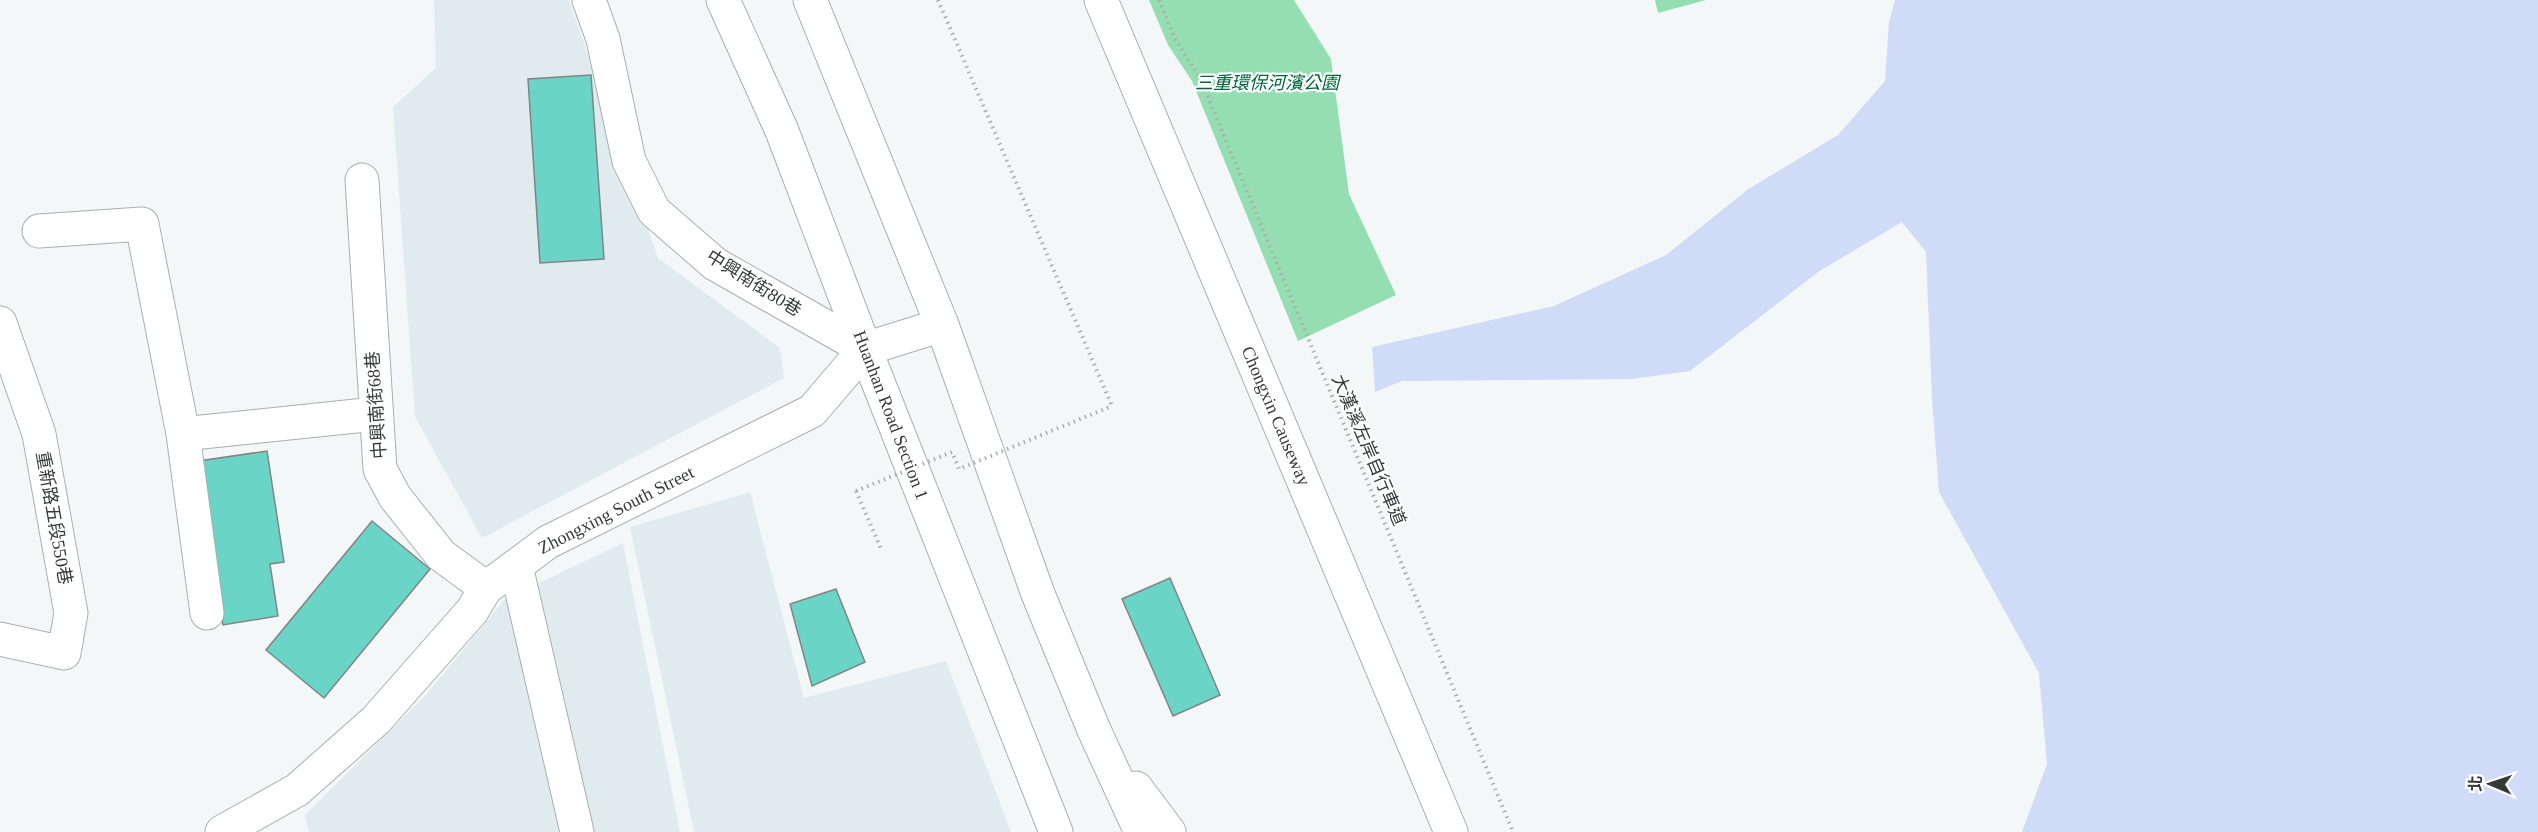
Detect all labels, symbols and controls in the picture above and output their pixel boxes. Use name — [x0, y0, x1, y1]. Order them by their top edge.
park label: 三重環保河濱公園 — [1195, 73, 1342, 93]
street label: 中興南街80巷 — [703, 246, 805, 320]
street label: Huanhan Road Section 1 — [850, 328, 932, 502]
street label: Chongxin Causeway — [1238, 343, 1314, 489]
street label: 中興南街68巷 — [362, 350, 390, 460]
street label: 大漢溪左岸自行車道 — [1328, 372, 1410, 528]
street label: 重新路五段550巷 — [32, 450, 76, 586]
street label: Zhongxing South Street — [535, 462, 697, 558]
north arrow — [2460, 754, 2520, 814]
text: 北 — [2467, 775, 2484, 792]

